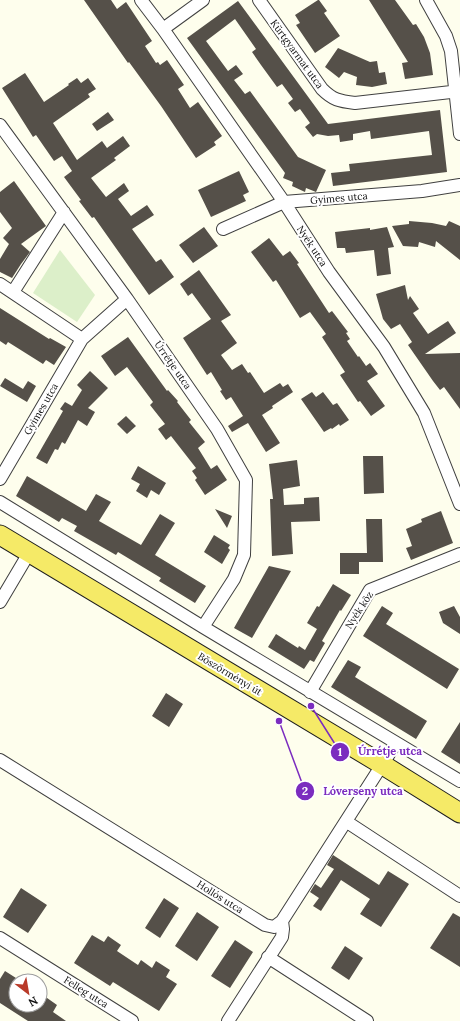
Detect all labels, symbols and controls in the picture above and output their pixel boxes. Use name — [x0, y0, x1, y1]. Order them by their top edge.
street label: Kürtgyarmat utca — [268, 17, 326, 91]
street label: Gyimes utca — [310, 189, 368, 207]
street label: Nyék utca — [294, 223, 330, 269]
street label: Úrrétje utca — [152, 338, 194, 392]
street label: Gyimes utca — [21, 381, 61, 437]
street label: Nyék köz — [342, 589, 376, 631]
street label: Böszörményi út — [195, 650, 265, 698]
callout: Úrrétje utca — [330, 740, 430, 763]
text: 1 — [338, 744, 343, 759]
text: Úrrétje utca — [358, 744, 422, 758]
callout: Lóverseny utca — [295, 780, 411, 803]
text: 2 — [302, 783, 308, 798]
text: Lóverseny utca — [323, 784, 403, 798]
street label: Hollós utca — [194, 878, 246, 916]
north arrow — [8, 973, 48, 1013]
street label: Felleg utca — [61, 973, 111, 1011]
text: N — [25, 993, 40, 1010]

